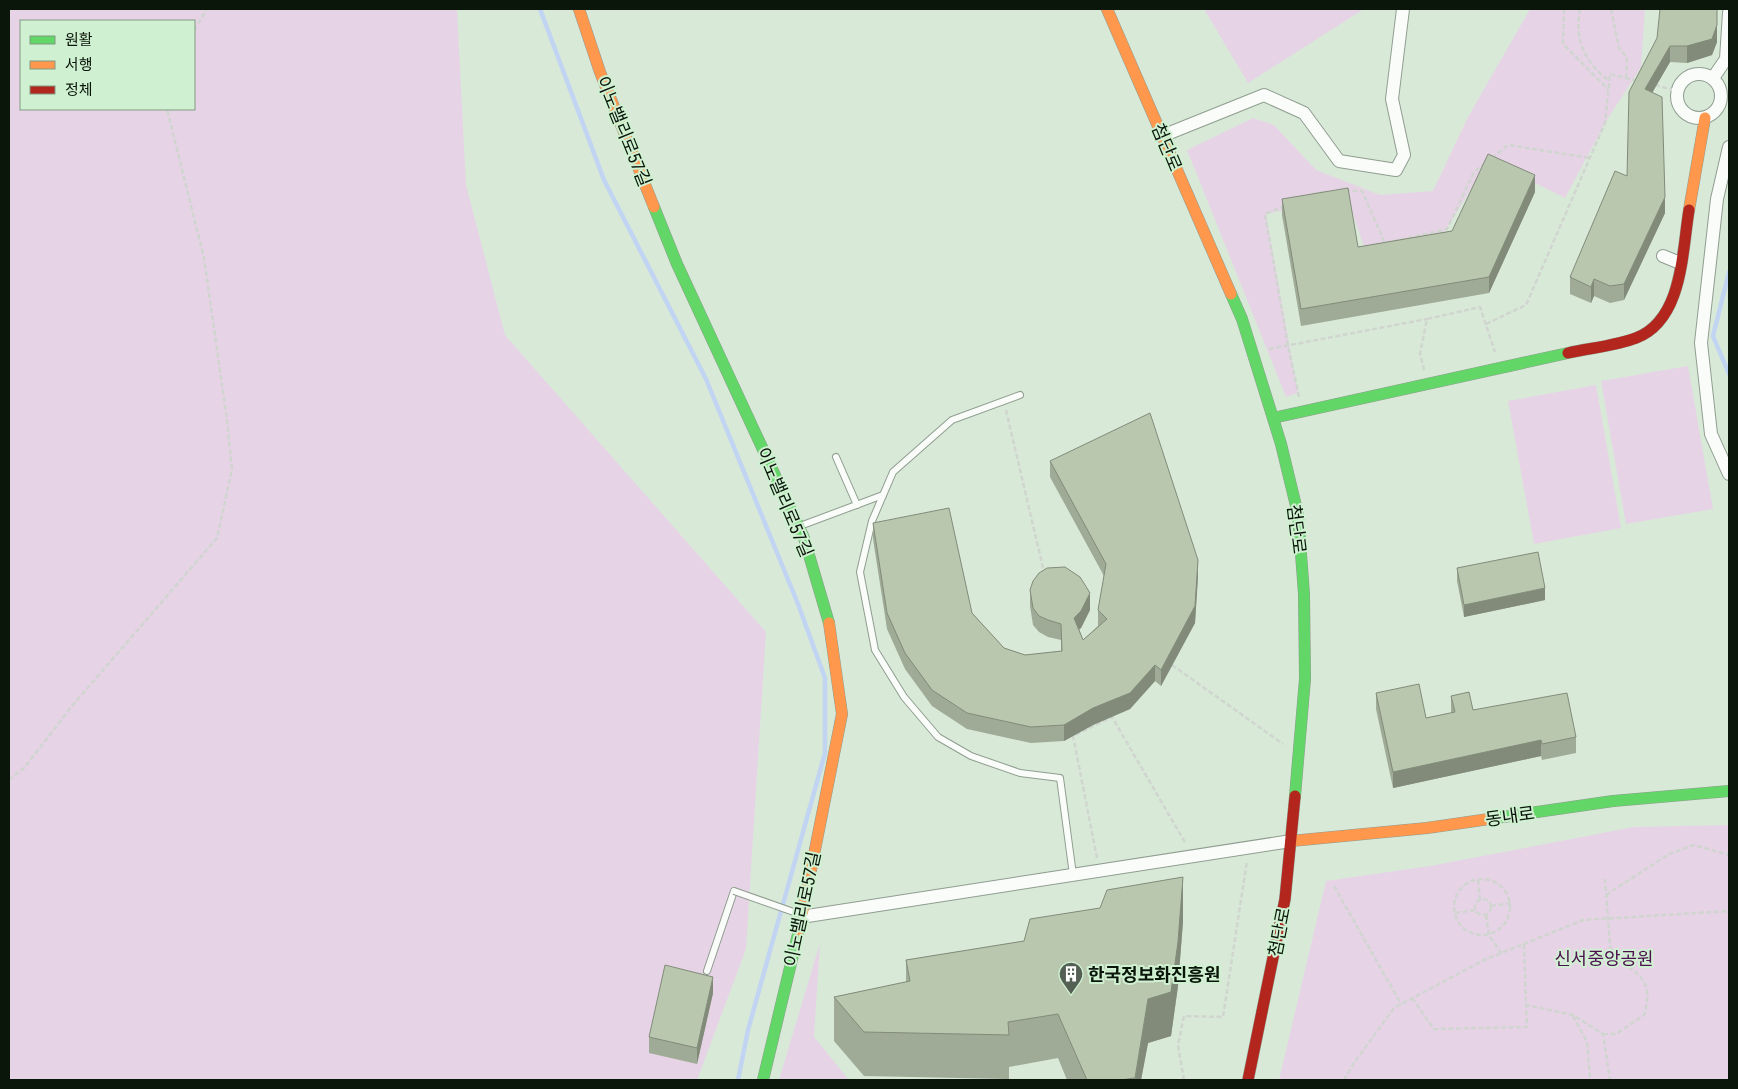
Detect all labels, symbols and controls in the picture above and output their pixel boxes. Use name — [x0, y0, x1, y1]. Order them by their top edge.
legend — [20, 20, 195, 110]
text: 원활 — [65, 31, 93, 49]
text: 서행 — [65, 56, 93, 74]
street label: 이노밸리로57길 — [592, 73, 656, 189]
text: 정체 — [65, 81, 93, 99]
street label: 첨단로 — [1148, 120, 1186, 174]
street label: 이노밸리로57길 — [752, 444, 818, 560]
street label: 첨단로 — [1284, 503, 1310, 555]
street label: 동내로 — [1484, 802, 1536, 830]
street label: 이노밸리로57길 — [780, 850, 824, 968]
street label: 첨단로 — [1264, 906, 1294, 958]
park label: 신서중앙공원 — [1554, 948, 1654, 969]
building icon: 한국정보화진흥원 — [1058, 961, 1084, 995]
place label: 한국정보화진흥원 — [1088, 964, 1220, 985]

